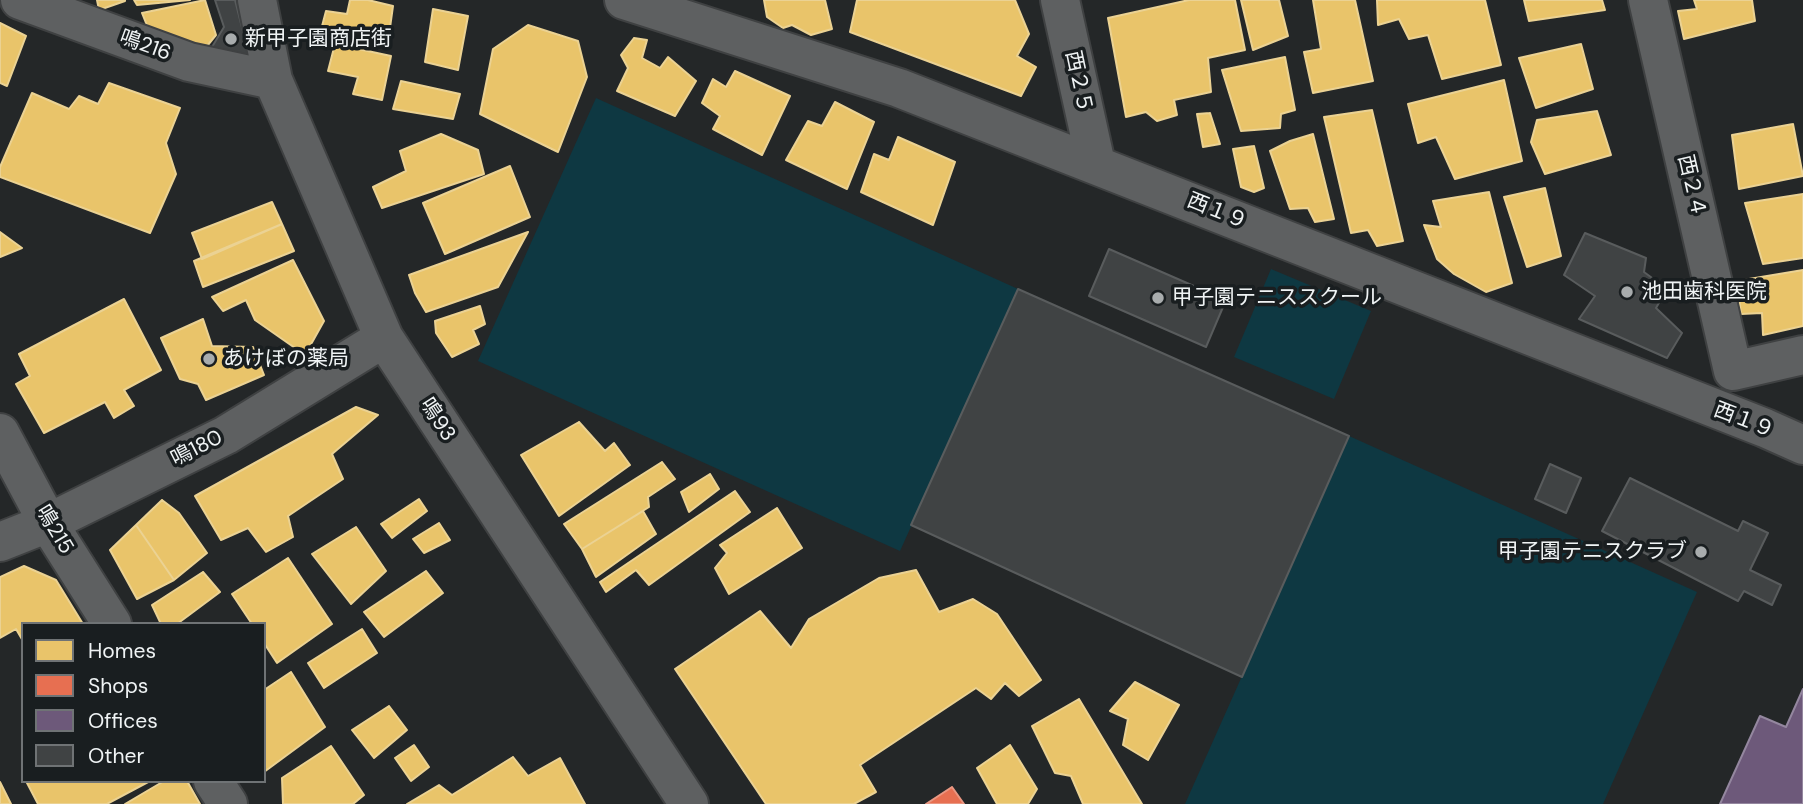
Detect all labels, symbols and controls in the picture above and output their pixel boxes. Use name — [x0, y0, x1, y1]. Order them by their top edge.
street label: 鳴216 — [116, 25, 174, 67]
place label: 新甲子園商店街 — [245, 26, 392, 52]
marker: 新甲子園商店街 — [223, 31, 239, 47]
street label: 西２５ — [1059, 49, 1097, 115]
street label: 西２４ — [1672, 152, 1710, 220]
street label: 西１９ — [1183, 189, 1251, 235]
place label: 池田歯科医院 — [1641, 279, 1767, 305]
marker: 池田歯科医院 — [1619, 284, 1635, 300]
place label: 甲子園テニススクール — [1172, 285, 1382, 311]
marker: 甲子園テニススクール — [1150, 290, 1166, 306]
place label: あけぼの薬局 — [223, 346, 349, 372]
marker: あけぼの薬局 — [201, 351, 217, 367]
street label: 鳴93 — [414, 394, 460, 446]
street label: 西１９ — [1710, 398, 1778, 444]
street label: 鳴180 — [167, 425, 227, 473]
street label: 鳴215 — [30, 501, 78, 559]
place label: 甲子園テニスクラブ — [1498, 539, 1687, 565]
marker: 甲子園テニスクラブ — [1693, 544, 1709, 560]
legend — [21, 622, 266, 783]
text: Homes — [88, 637, 156, 665]
text: Shops — [88, 672, 148, 700]
text: Offices — [88, 707, 158, 735]
text: Other — [88, 742, 144, 770]

